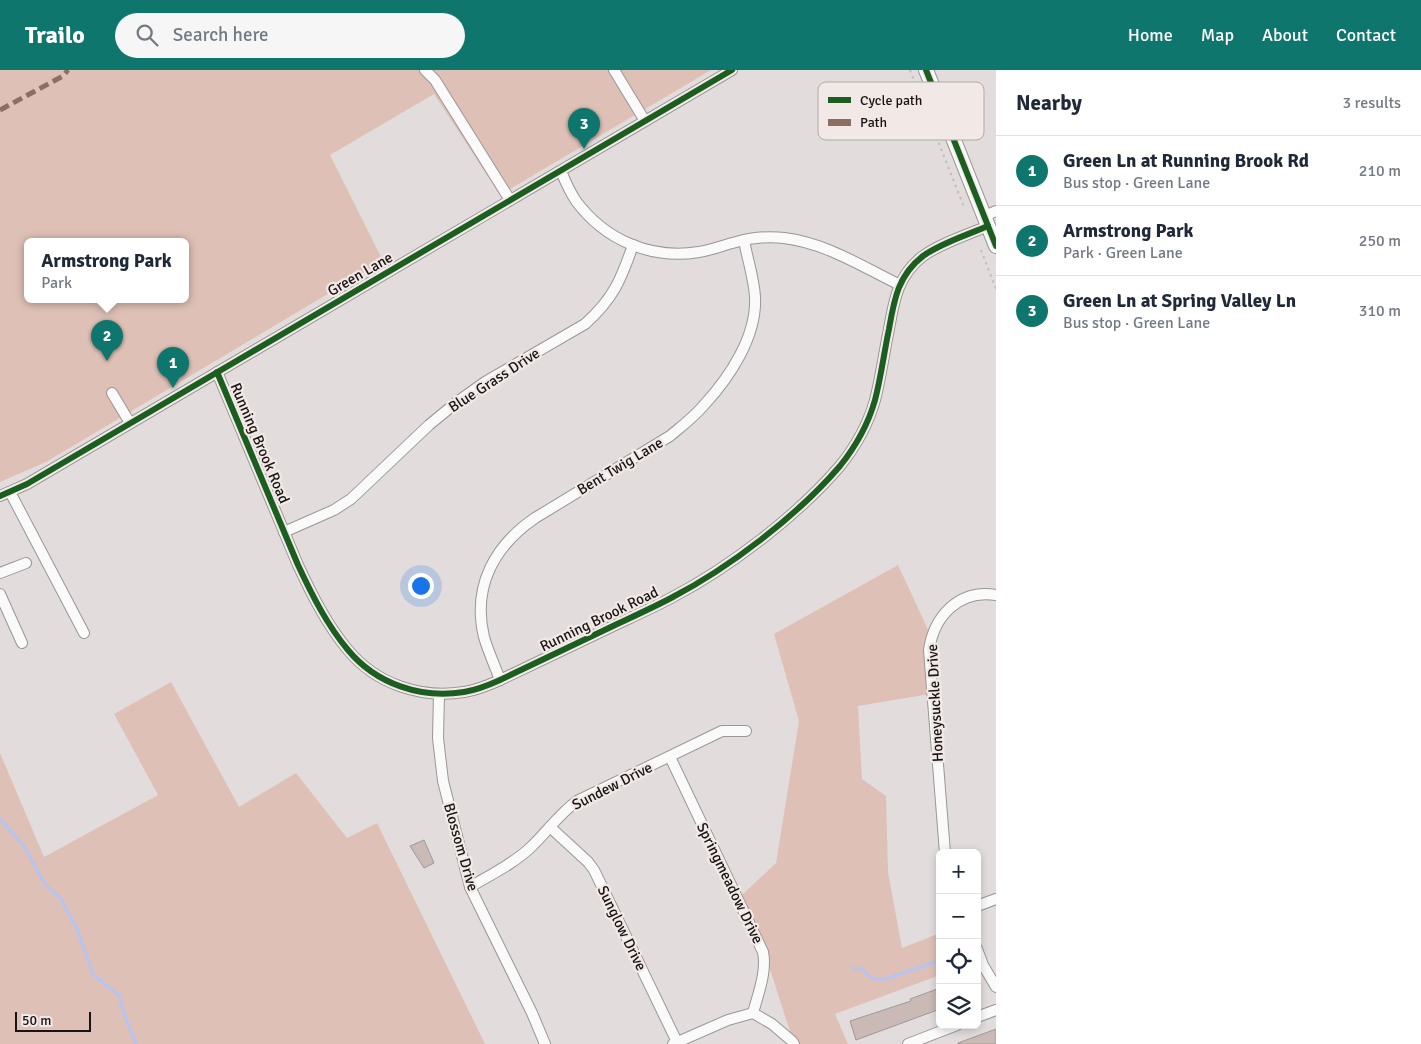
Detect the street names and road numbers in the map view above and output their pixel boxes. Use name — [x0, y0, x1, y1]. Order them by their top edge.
street label: Green Lane — [324, 248, 396, 300]
street label: Blue Grass Drive — [445, 344, 543, 416]
street label: Running Brook Road — [226, 380, 294, 506]
street label: Bent Twig Lane — [574, 433, 666, 499]
street label: Running Brook Road — [537, 583, 661, 655]
street label: Honeysuckle Drive — [923, 644, 947, 762]
street label: Sundew Drive — [569, 758, 655, 814]
street label: Blossom Drive — [440, 801, 482, 893]
street label: Springmeadow Drive — [693, 819, 767, 947]
street label: Sunglow Drive — [594, 883, 650, 973]

